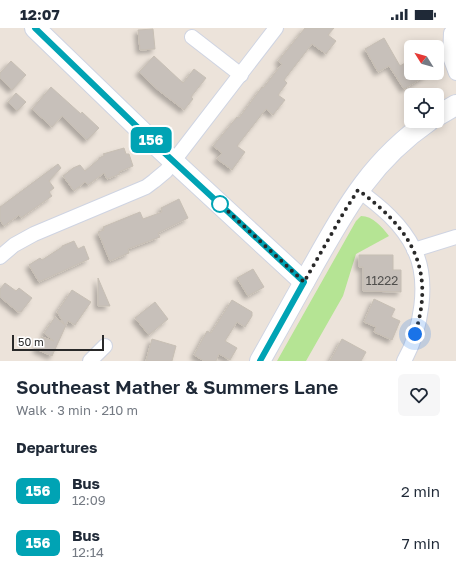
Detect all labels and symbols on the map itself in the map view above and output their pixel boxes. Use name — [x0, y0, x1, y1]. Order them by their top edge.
north arrow — [404, 40, 444, 80]
line badge: 156 — [128, 127, 174, 153]
unlabelled marker — [211, 195, 229, 213]
house number: 11222 — [366, 273, 398, 288]
your location — [405, 324, 425, 344]
scale bar — [12, 333, 104, 352]

